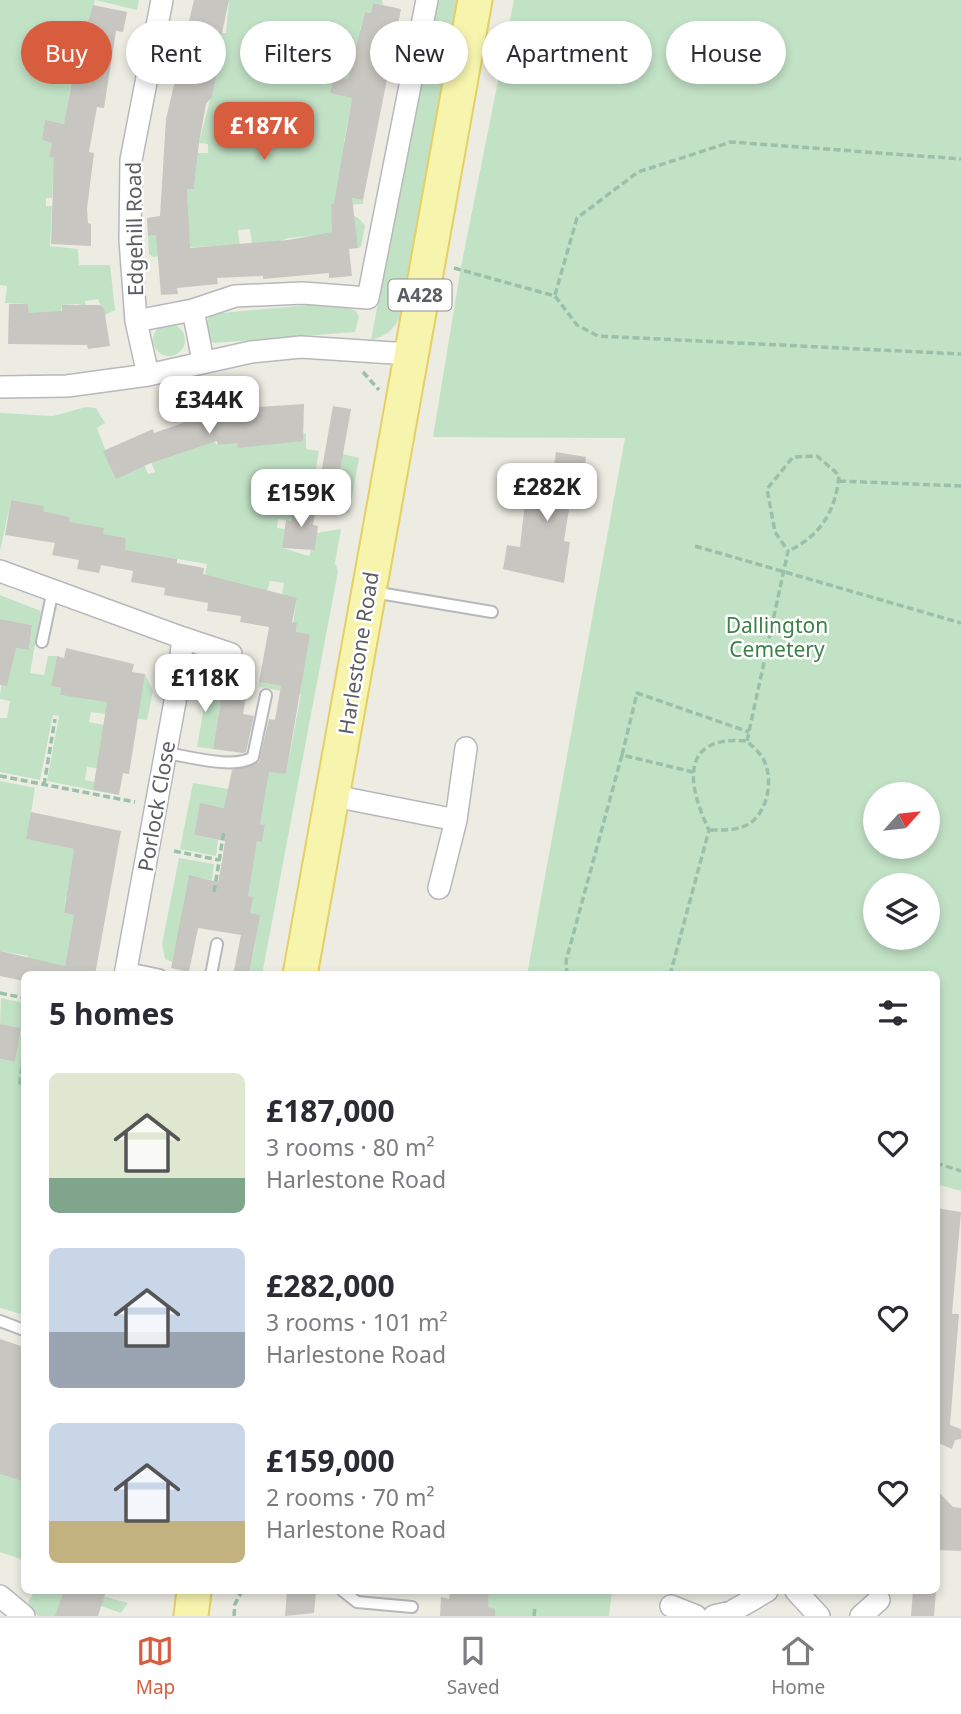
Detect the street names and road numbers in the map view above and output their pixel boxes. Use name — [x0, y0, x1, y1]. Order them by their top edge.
street label: Edgehill Road — [119, 162, 149, 296]
road number: A428 — [388, 280, 452, 310]
street label: Harlestone Road — [331, 570, 385, 736]
street label: Porlock Close — [131, 738, 181, 874]

